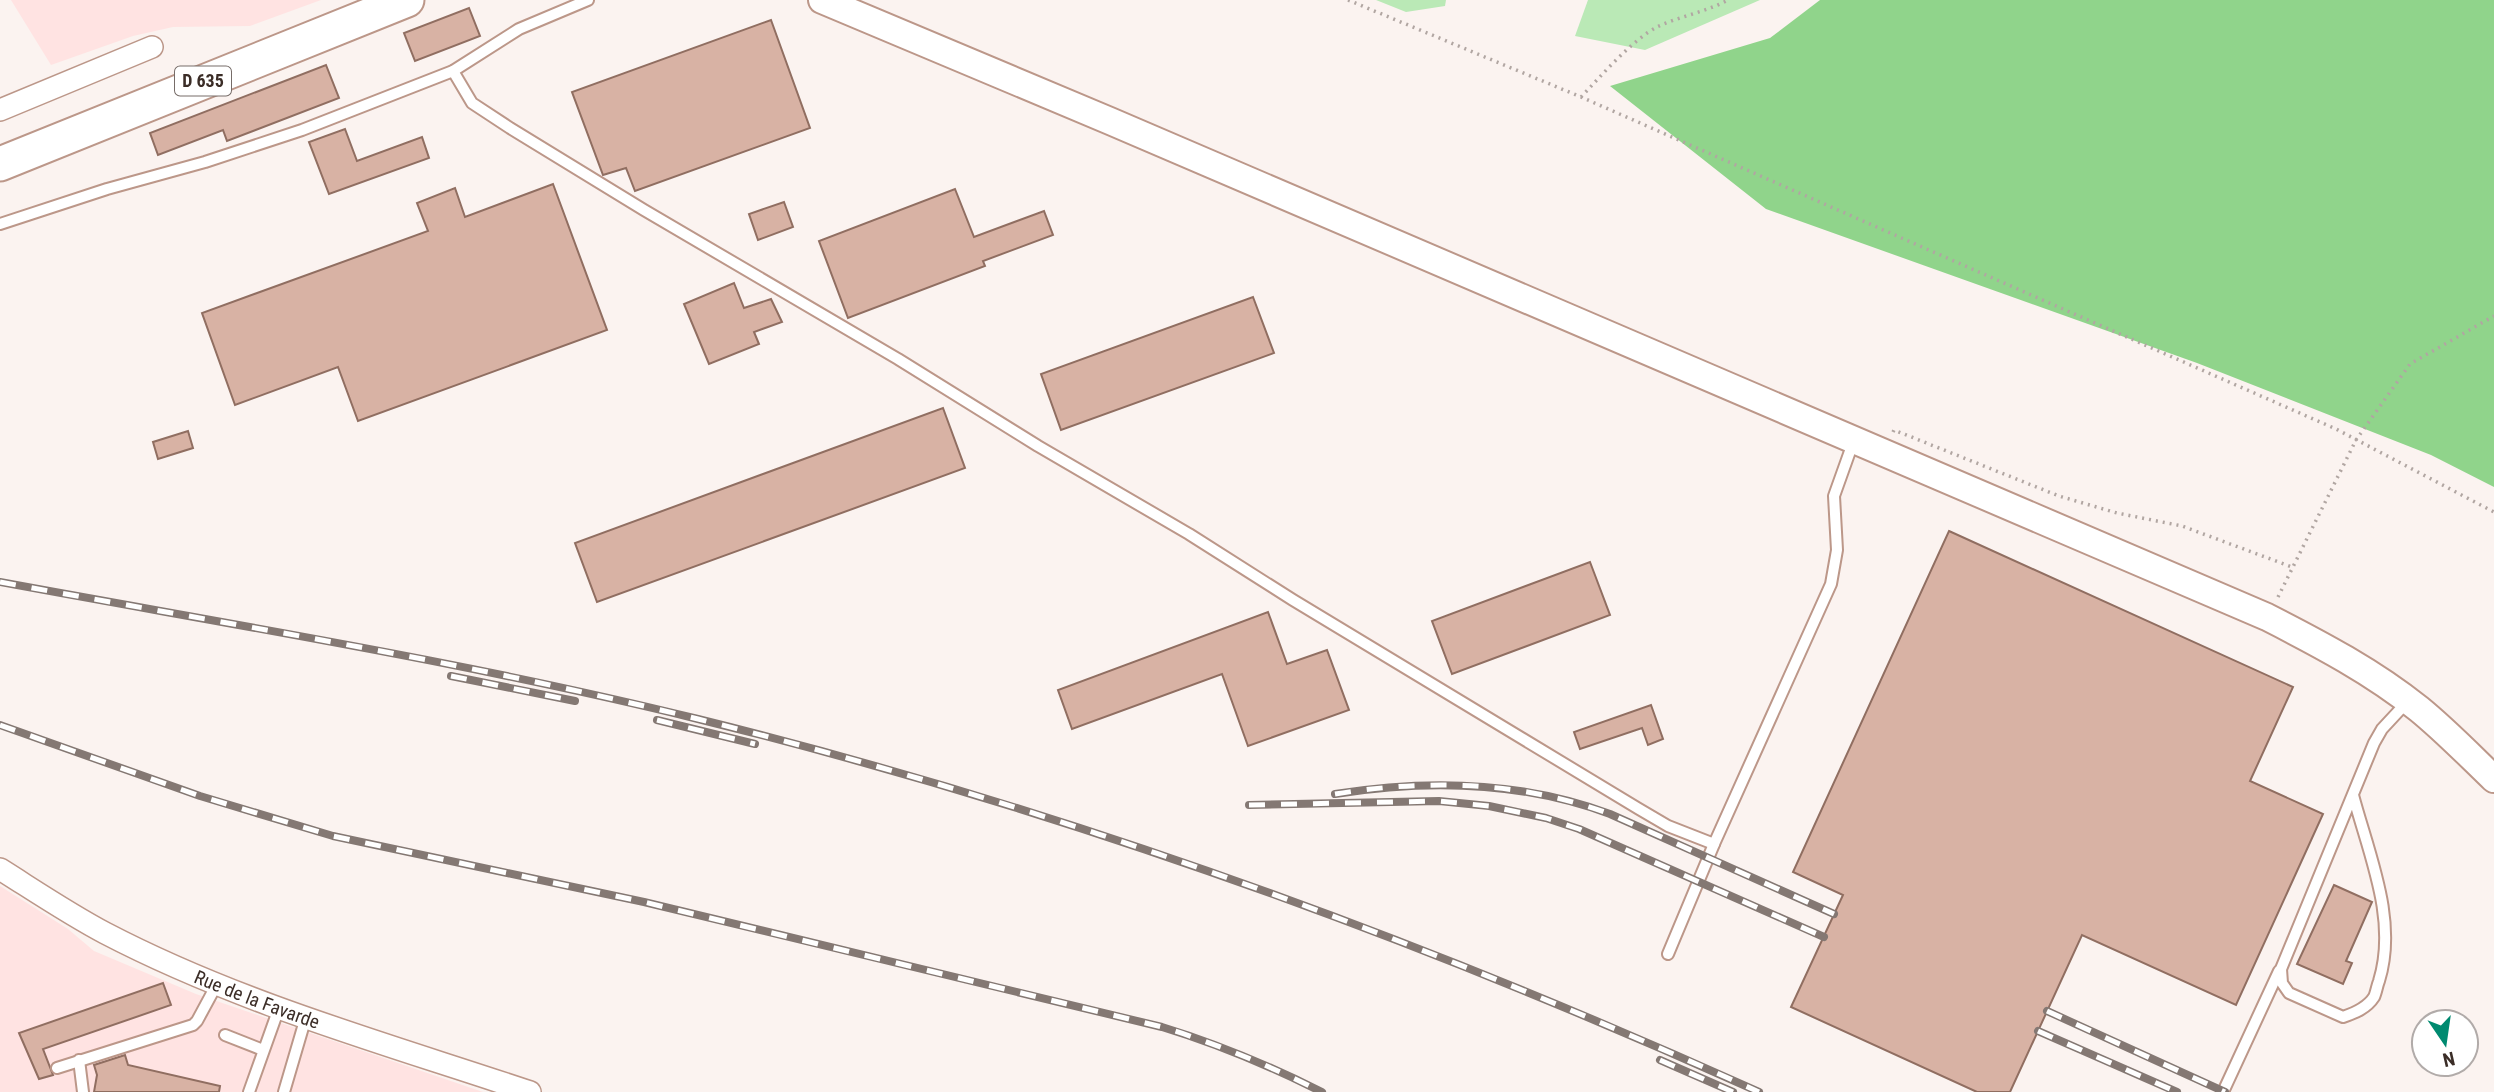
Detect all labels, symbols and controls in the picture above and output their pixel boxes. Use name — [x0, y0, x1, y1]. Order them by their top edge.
road number: D 635 — [175, 66, 231, 96]
street label: Rue de la Favarde — [191, 965, 323, 1034]
north arrow — [2410, 1008, 2480, 1078]
text: N — [2440, 1047, 2457, 1072]

